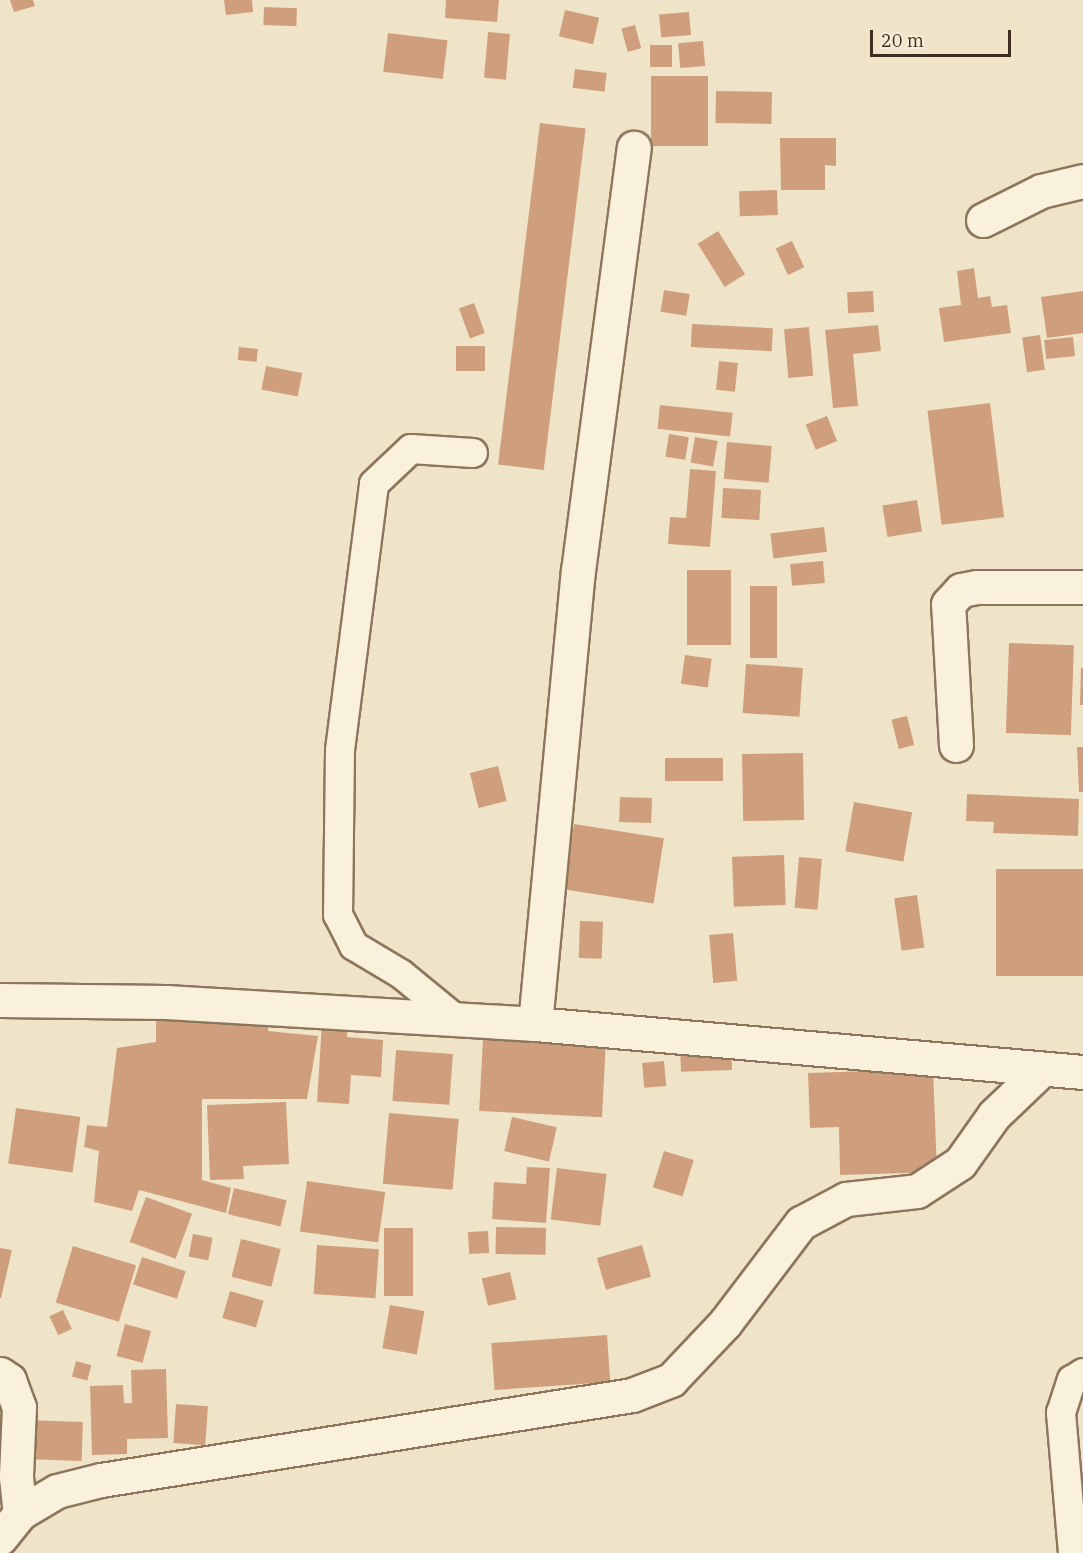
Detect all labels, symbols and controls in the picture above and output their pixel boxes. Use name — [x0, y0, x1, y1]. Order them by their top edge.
scale bar — [873, 18, 1014, 56]
text: 20 m — [881, 29, 924, 52]

